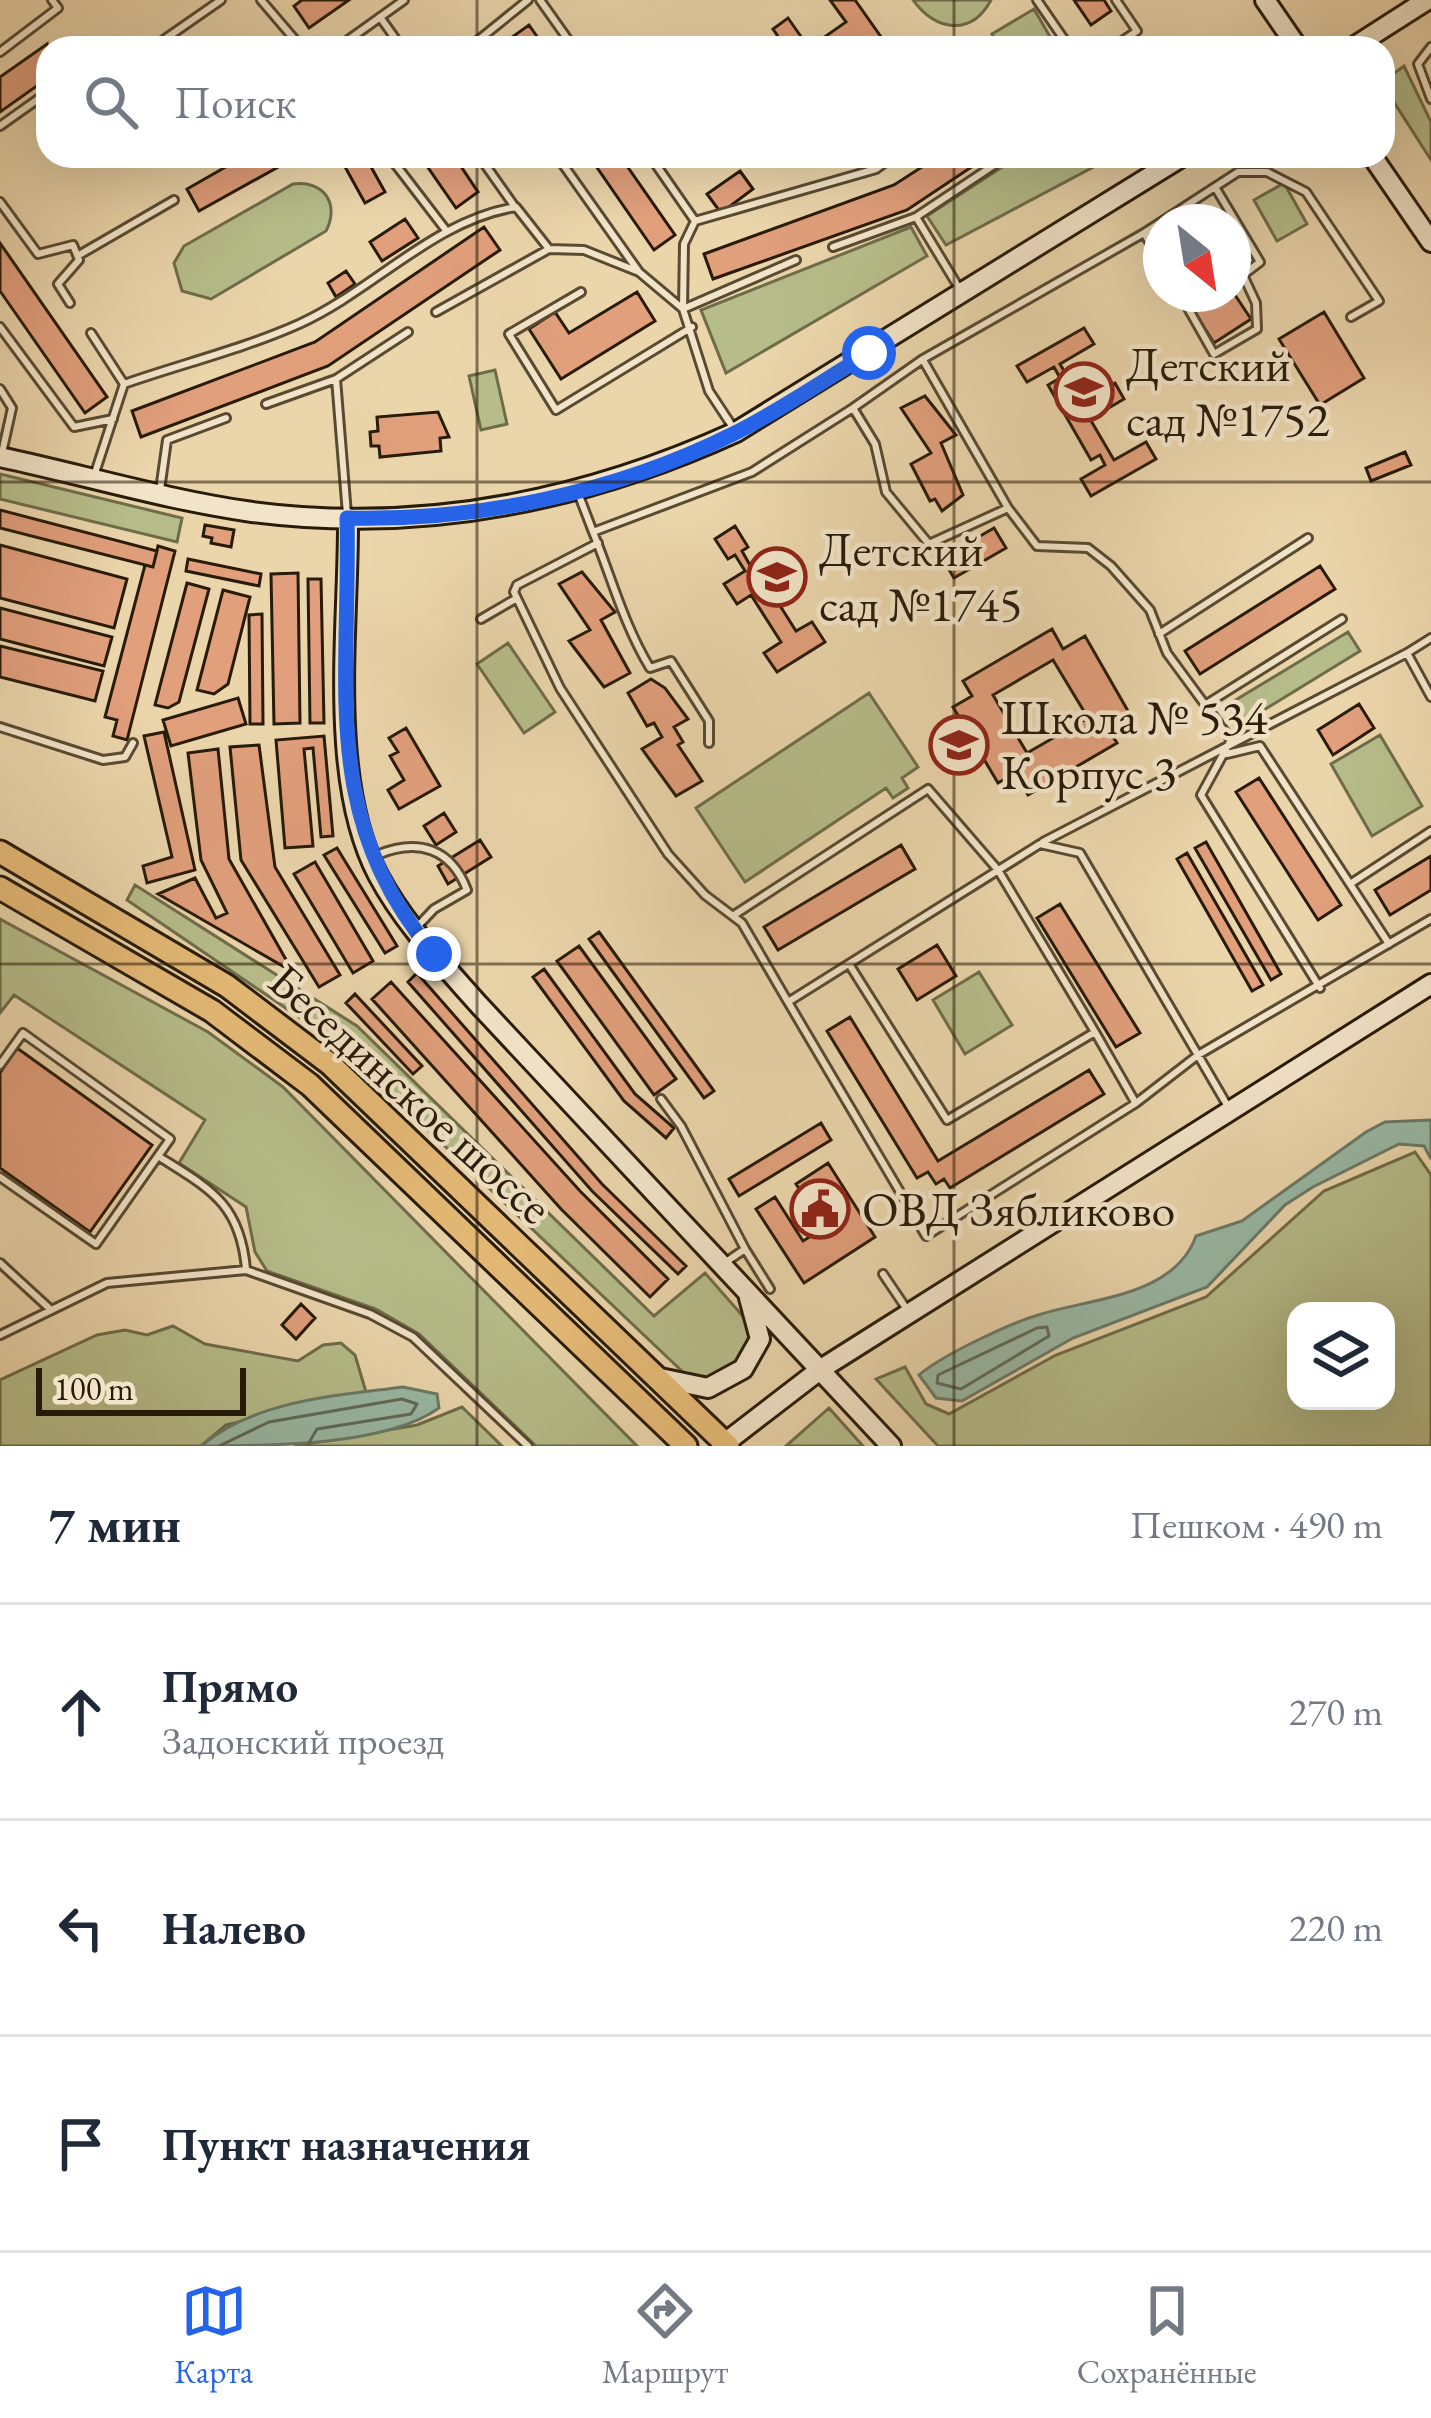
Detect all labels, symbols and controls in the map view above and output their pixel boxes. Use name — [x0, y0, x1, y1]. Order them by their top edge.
search box — [36, 36, 1395, 168]
icon: search — [78, 69, 144, 135]
text: Поиск — [174, 73, 296, 131]
north arrow — [1143, 204, 1251, 312]
route start — [842, 326, 896, 380]
place label: Детский сад №1752 — [1126, 333, 1329, 450]
school or university icon: Детский сад №1752 — [1053, 361, 1115, 423]
place label: Детский сад №1745 — [819, 518, 1022, 635]
school or university icon: Детский сад №1745 — [746, 546, 808, 608]
place label: Школа № 534 Корпус 3 — [1001, 686, 1268, 803]
school or university icon: Школа № 534 Корпус 3 — [928, 714, 990, 776]
route end — [407, 927, 461, 981]
street label: Бесединское шоссе — [256, 949, 566, 1237]
public building icon: ОВД Зябликово — [789, 1178, 851, 1240]
place label: ОВД Зябликово — [862, 1178, 1175, 1240]
map controls — [1287, 1302, 1395, 1410]
button: layers — [1287, 1302, 1395, 1410]
scale bar — [36, 1362, 246, 1415]
text: 100 m — [54, 1367, 134, 1410]
text: 7 мин — [48, 1491, 181, 1557]
text: Пешком · 490 m — [1130, 1499, 1383, 1550]
text: Прямо — [162, 1657, 298, 1715]
icon: ahead — [48, 1679, 114, 1745]
text: 270 m — [1289, 1686, 1383, 1737]
text: Задонский проезд — [162, 1715, 444, 1766]
icon: left — [48, 1895, 114, 1961]
text: Налево — [162, 1899, 306, 1957]
text: 220 m — [1289, 1902, 1383, 1953]
icon: arrive — [48, 2111, 114, 2177]
text: Пункт назначения — [162, 2115, 531, 2173]
tab: Карта — [174, 2278, 253, 2393]
tab: Маршрут — [602, 2278, 728, 2393]
tab: Сохранённые — [1077, 2278, 1257, 2393]

